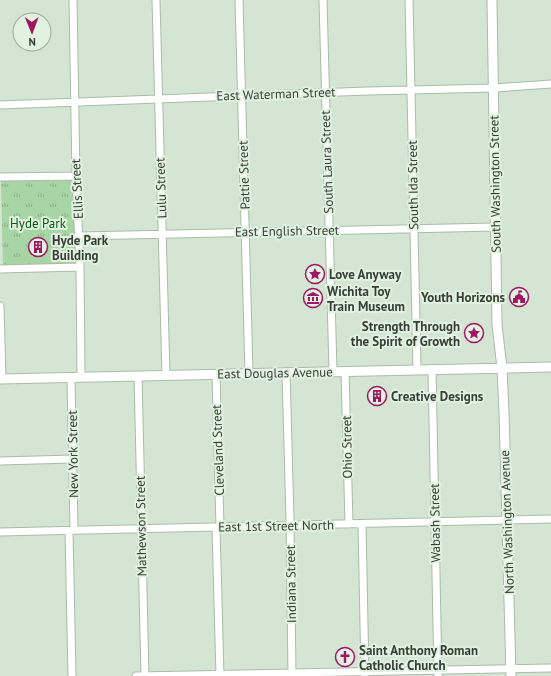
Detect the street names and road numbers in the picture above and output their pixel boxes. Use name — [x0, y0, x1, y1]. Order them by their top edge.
street label: East Waterman Street — [216, 83, 336, 105]
street label: South Laura Street — [317, 109, 337, 214]
street label: South Washington Street — [485, 115, 505, 253]
street label: South Ida Street — [404, 139, 422, 230]
street label: Pattie Street — [234, 140, 254, 210]
street label: Lulu Street — [151, 157, 171, 219]
street label: Ellis Street — [67, 158, 87, 220]
street label: East English Street — [235, 222, 340, 240]
street label: East Douglas Avenue — [217, 363, 333, 383]
street label: Cleveland Street — [208, 404, 228, 496]
street label: New York Street — [64, 409, 82, 498]
street label: Ohio Street — [338, 415, 356, 479]
street label: North Washington Avenue — [496, 450, 518, 594]
street label: Mathewson Street — [132, 475, 150, 576]
street label: Wabash Street — [426, 483, 444, 563]
street label: East 1st Street North — [218, 516, 334, 536]
street label: Indiana Street — [282, 544, 300, 623]

